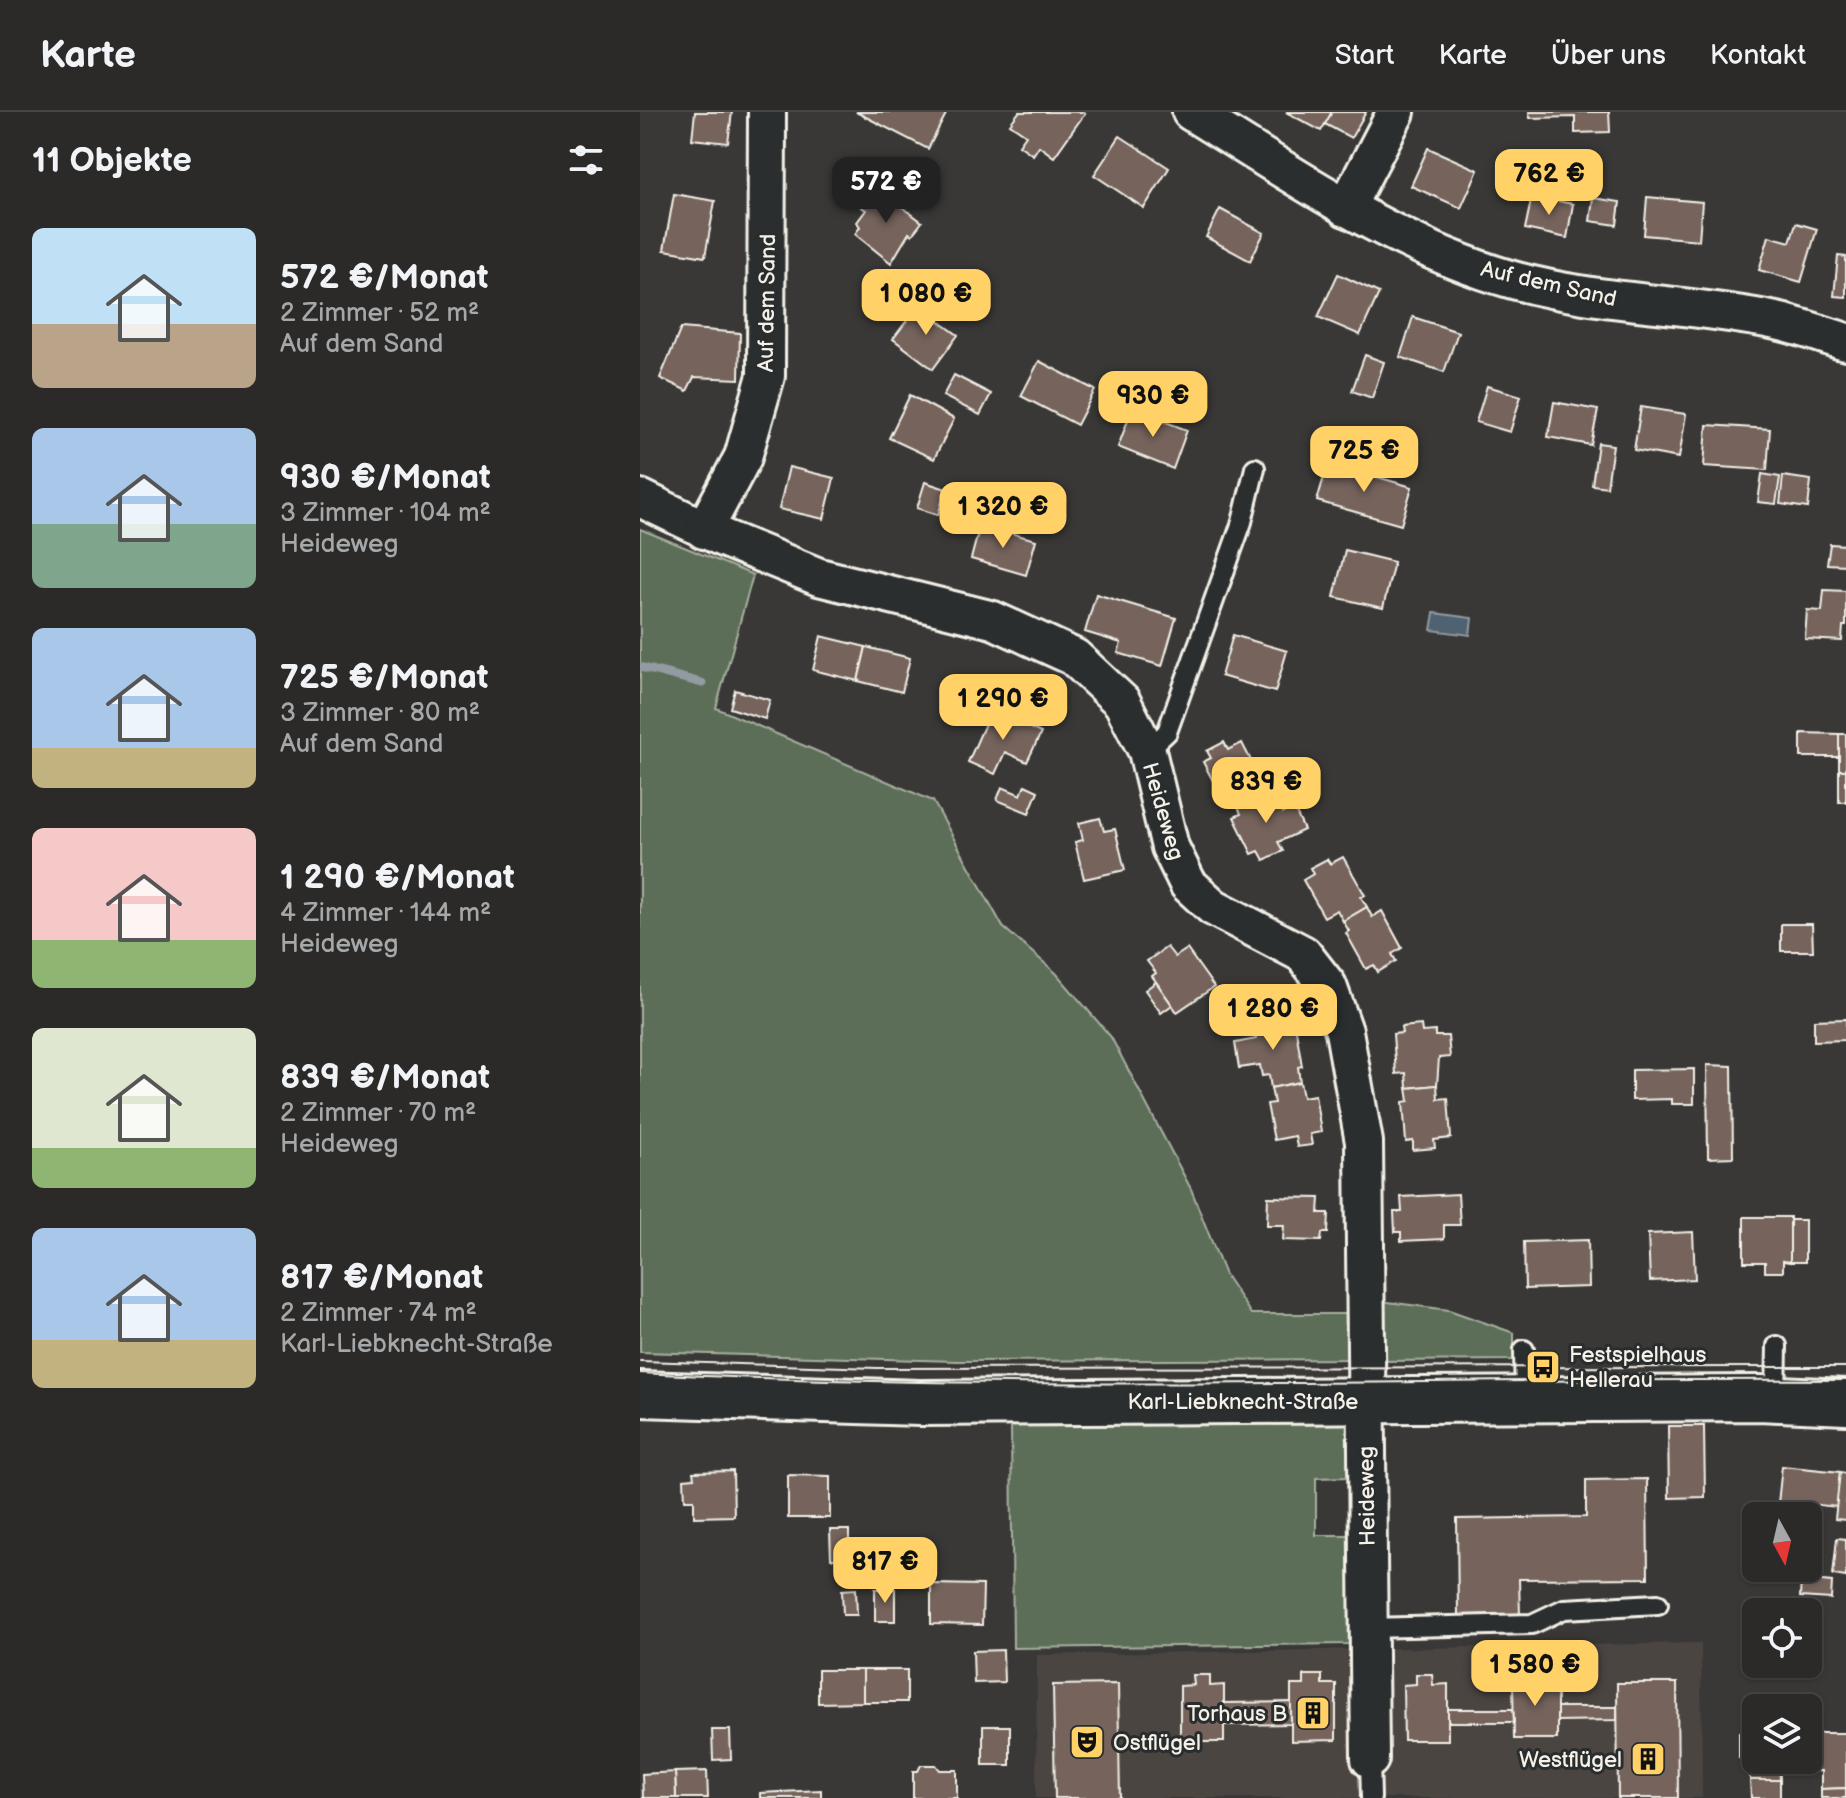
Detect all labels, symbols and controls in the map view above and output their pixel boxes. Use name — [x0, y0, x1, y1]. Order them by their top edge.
text: Karte — [40, 33, 136, 78]
text: Start — [1335, 39, 1394, 72]
text: Karte — [1438, 39, 1507, 72]
text: Über uns — [1551, 39, 1666, 72]
text: Kontakt — [1710, 39, 1806, 72]
icon: filters — [564, 138, 608, 182]
text: 11 Objekte — [32, 140, 192, 181]
pin: 762 € — [1493, 149, 1605, 217]
pin: 572 € — [830, 157, 942, 225]
text: 762 € — [1513, 159, 1585, 190]
text: 572 € — [850, 167, 922, 198]
street label: Auf dem Sand — [753, 234, 782, 372]
street label: Auf dem Sand — [1478, 256, 1619, 313]
text: 572 €/Monat — [280, 257, 488, 298]
icon: home — [96, 260, 192, 356]
pin: 1 080 € — [852, 269, 1000, 337]
text: 1 080 € — [880, 279, 972, 310]
text: 2 Zimmer · 52 m² — [280, 298, 479, 329]
text: Auf dem Sand — [280, 329, 444, 360]
pin: 930 € — [1097, 371, 1209, 439]
text: 930 € — [1116, 381, 1190, 412]
pin: 725 € — [1308, 426, 1420, 494]
text: 725 € — [1328, 436, 1400, 467]
text: 930 €/Monat — [280, 457, 491, 498]
icon: home — [96, 460, 192, 556]
pin: 1 320 € — [929, 482, 1077, 550]
text: 1 320 € — [957, 492, 1049, 523]
text: 3 Zimmer · 104 m² — [280, 498, 491, 529]
text: Heideweg — [280, 529, 399, 560]
text: 725 €/Monat — [280, 657, 488, 698]
icon: home — [96, 660, 192, 756]
pin: 1 290 € — [929, 674, 1077, 742]
text: 1 290 € — [957, 684, 1049, 715]
text: 3 Zimmer · 80 m² — [280, 698, 480, 729]
text: Auf dem Sand — [280, 729, 444, 760]
pin: 839 € — [1210, 757, 1322, 825]
street label: Heideweg — [1136, 759, 1189, 863]
text: 839 € — [1230, 767, 1302, 798]
text: 1 290 €/Monat — [280, 857, 515, 898]
icon: home — [96, 860, 192, 956]
text: 4 Zimmer · 144 m² — [280, 898, 491, 929]
text: Heideweg — [280, 929, 399, 960]
pin: 1 280 € — [1199, 984, 1347, 1052]
text: 1 280 € — [1227, 994, 1319, 1025]
text: 839 €/Monat — [280, 1057, 490, 1098]
icon: home — [96, 1060, 192, 1156]
text: 2 Zimmer · 70 m² — [280, 1098, 476, 1129]
text: Heideweg — [280, 1129, 399, 1160]
text: 817 €/Monat — [280, 1257, 483, 1298]
icon: home — [96, 1260, 192, 1356]
text: 2 Zimmer · 74 m² — [280, 1298, 477, 1329]
text: Karl-Liebknecht-Straße — [280, 1329, 553, 1360]
place label: Festspielhaus Hellerau — [1569, 1342, 1707, 1394]
bus stop icon: Festspielhaus Hellerau — [1524, 1348, 1562, 1386]
street label: Karl-Liebknecht-Straße — [1128, 1389, 1358, 1416]
street label: Heideweg — [1353, 1446, 1382, 1546]
north arrow — [1742, 1502, 1822, 1582]
map controls — [1742, 1502, 1822, 1774]
pin: 817 € — [829, 1537, 941, 1605]
text: 817 € — [851, 1547, 919, 1578]
button: locate — [1742, 1598, 1822, 1678]
pin: 1 580 € — [1461, 1640, 1609, 1708]
text: 1 580 € — [1489, 1650, 1581, 1681]
building icon: Torhaus B — [1294, 1694, 1332, 1732]
button: layers — [1742, 1694, 1822, 1774]
place label: Torhaus B — [1187, 1701, 1287, 1728]
theatre icon: Ostflügel — [1068, 1723, 1106, 1761]
place label: Ostflügel — [1113, 1730, 1201, 1757]
building icon: Westflügel — [1629, 1740, 1667, 1778]
place label: Westflügel — [1519, 1747, 1622, 1774]

